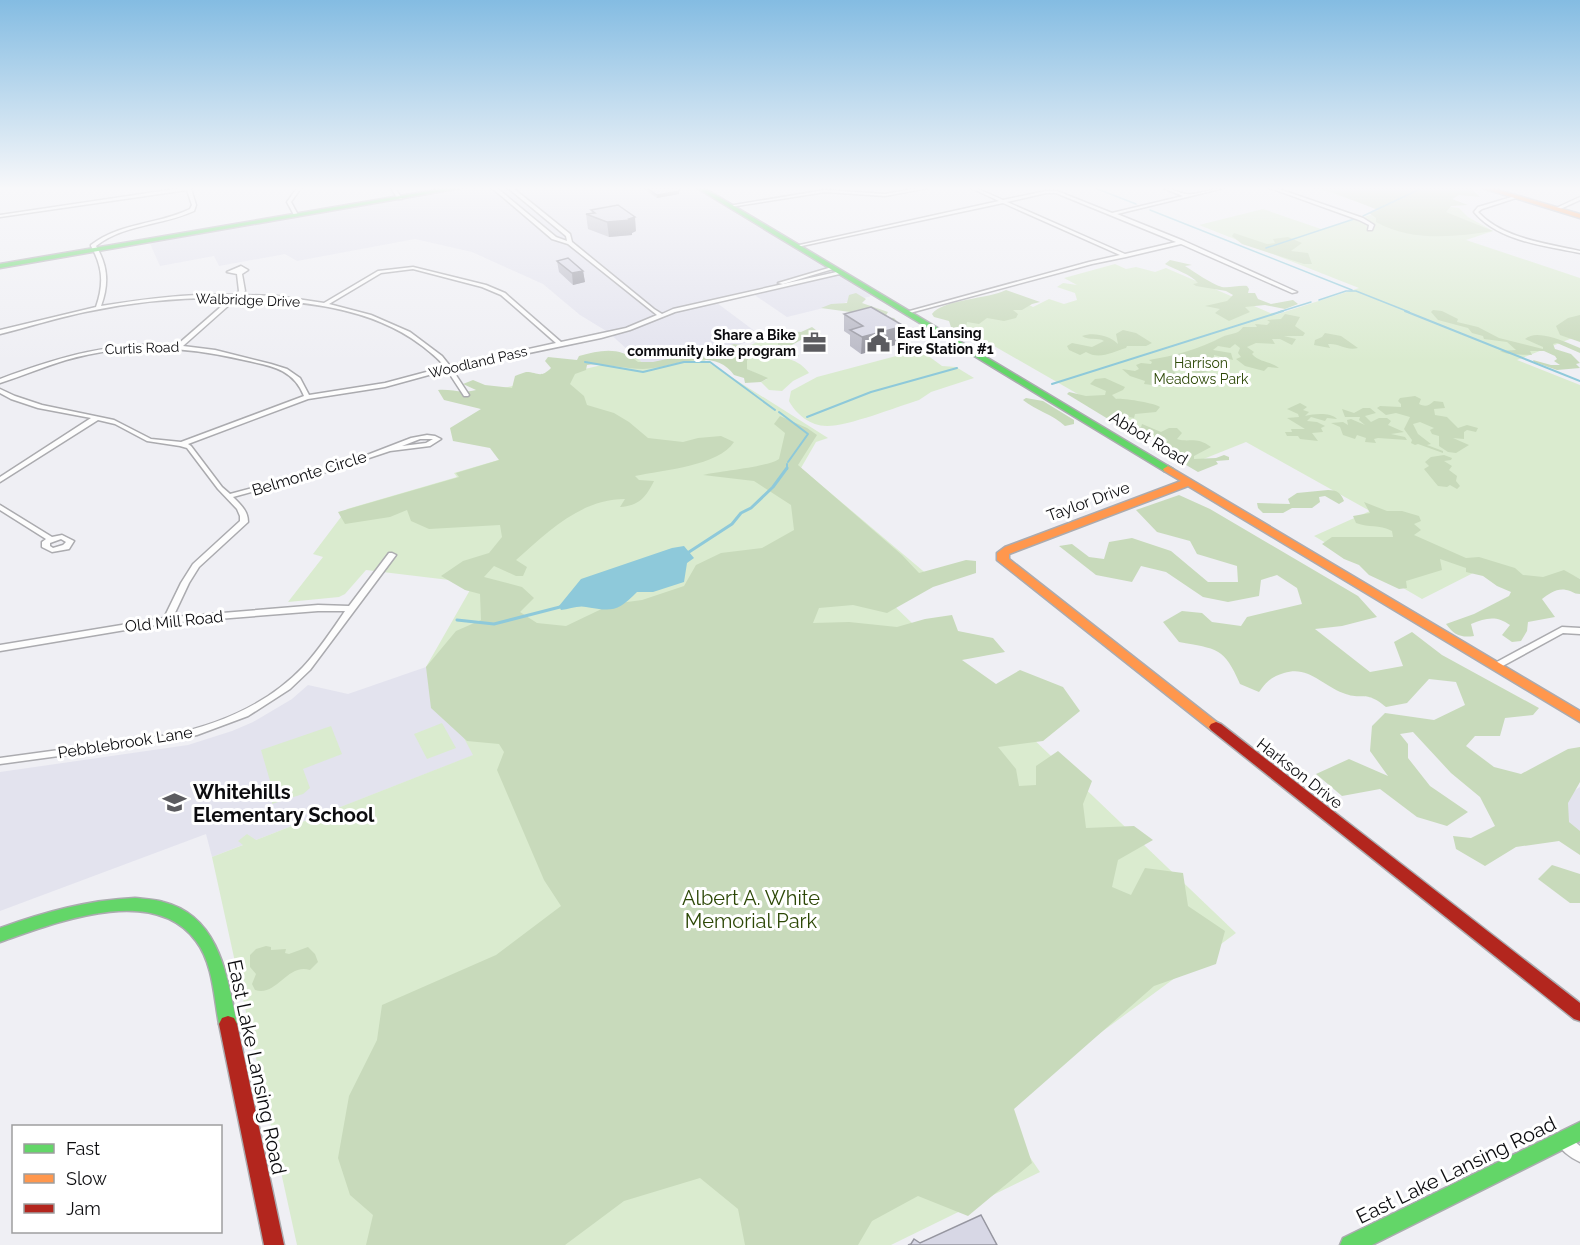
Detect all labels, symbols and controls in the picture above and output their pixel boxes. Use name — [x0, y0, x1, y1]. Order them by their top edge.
street label: Walbridge Drive — [196, 290, 300, 310]
place label: East Lansing Fire Station #1 — [897, 325, 994, 357]
place label: Share a Bike community bike program — [627, 327, 797, 359]
public building icon: East Lansing Fire Station #1 — [866, 328, 892, 354]
office icon: Share a Bike community bike program — [801, 330, 827, 356]
street label: Curtis Road — [104, 339, 180, 357]
street label: Woodland Pass — [427, 343, 529, 381]
park label: Harrison Meadows Park — [1154, 355, 1249, 387]
street label: Abbot Road — [1106, 408, 1191, 469]
street label: Belmonte Circle — [250, 447, 369, 500]
street label: Taylor Drive — [1044, 478, 1132, 525]
street label: Old Mill Road — [124, 607, 224, 636]
street label: Pebblebrook Lane — [56, 722, 194, 763]
street label: Harkson Drive — [1253, 734, 1346, 813]
place label: Whitehills Elementary School — [193, 780, 375, 827]
school or university icon: Whitehills Elementary School — [162, 790, 188, 816]
park label: Albert A. White Memorial Park — [682, 886, 820, 933]
street label: East Lake Lansing Road — [222, 957, 292, 1177]
street label: East Lake Lansing Road — [1352, 1111, 1560, 1229]
legend — [12, 1125, 222, 1233]
text: Fast — [66, 1138, 100, 1159]
text: Slow — [66, 1168, 107, 1189]
text: Jam — [66, 1198, 101, 1219]

